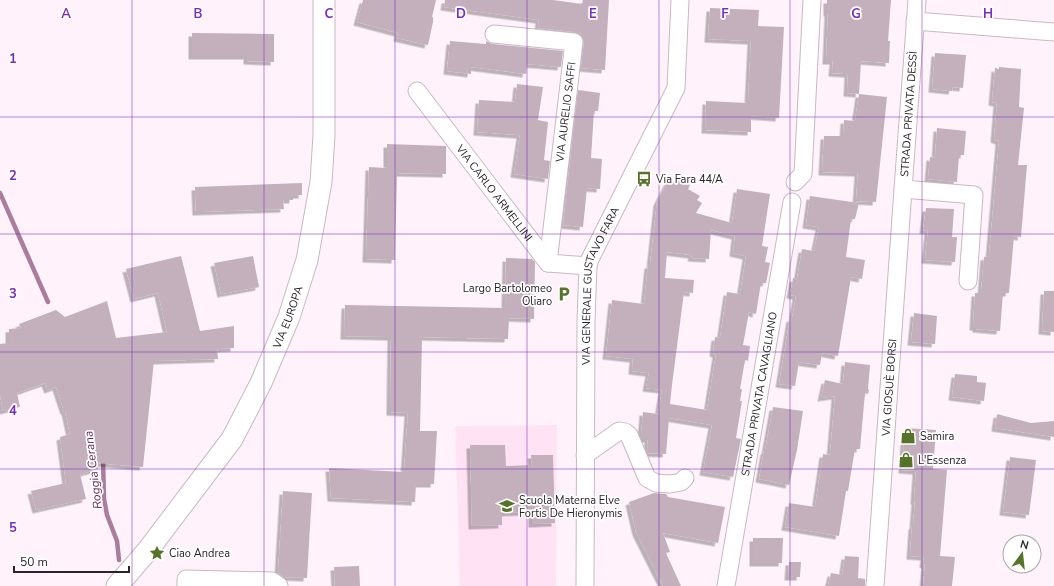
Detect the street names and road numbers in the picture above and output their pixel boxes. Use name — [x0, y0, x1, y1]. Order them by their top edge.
street label: STRADA PRIVATA DESSÌ — [896, 51, 921, 177]
street label: VIA AURELIO SAFFI — [552, 61, 580, 164]
street label: VIA CARLO ARMELLINI — [452, 141, 536, 244]
street label: VIA GENERALE GUSTAVO FARA — [578, 204, 623, 366]
street label: VIA EUROPA — [269, 284, 306, 352]
street label: STRADA PRIVATA CAVAGLIANO — [738, 311, 781, 477]
street label: VIA GIOSUÈ BORSI — [878, 338, 900, 438]

